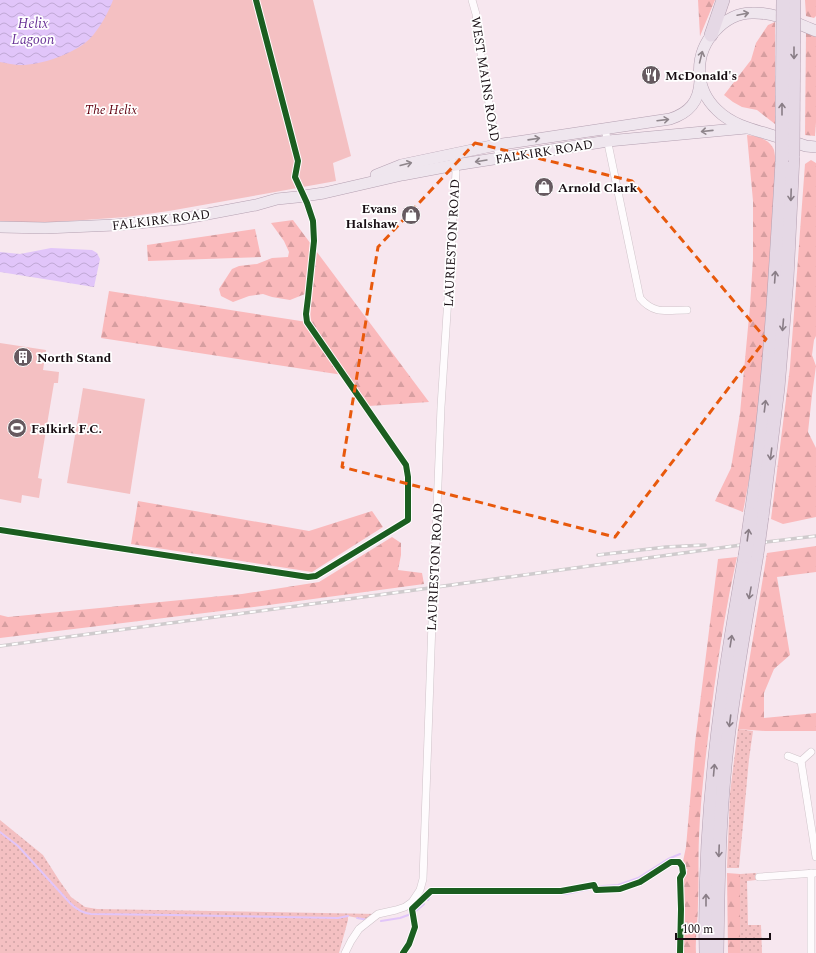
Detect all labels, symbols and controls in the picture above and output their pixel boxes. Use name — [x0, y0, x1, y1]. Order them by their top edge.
one-way arrow — [736, 10, 749, 18]
water label: Helix Lagoon — [12, 13, 55, 50]
street label: WEST MAINS ROAD — [465, 15, 505, 143]
one-way arrow — [790, 46, 798, 59]
one-way arrow — [698, 51, 705, 64]
restaurant icon: McDonald's — [640, 64, 662, 86]
place label: McDonald's — [665, 66, 737, 86]
park label: The Helix — [85, 100, 137, 120]
one-way arrow — [778, 103, 786, 116]
one-way arrow — [656, 116, 669, 124]
one-way arrow — [701, 128, 714, 135]
street label: FALKIRK ROAD — [494, 134, 595, 170]
one-way arrow — [527, 135, 540, 143]
one-way arrow — [475, 157, 488, 165]
one-way arrow — [400, 160, 413, 167]
shop icon: Arnold Clark — [533, 176, 555, 198]
place label: Arnold Clark — [558, 178, 638, 198]
street label: LAURIESTON ROAD — [439, 179, 465, 308]
one-way arrow — [788, 188, 795, 201]
place label: Evans Halshaw — [345, 199, 398, 234]
street label: FALKIRK ROAD — [111, 204, 211, 236]
shop icon: Evans Halshaw — [400, 204, 422, 226]
one-way arrow — [772, 271, 779, 284]
one-way arrow — [779, 318, 787, 331]
building icon: North Stand — [12, 346, 34, 368]
place label: North Stand — [37, 348, 112, 368]
one-way arrow — [761, 400, 768, 413]
sports icon: Falkirk F.C. — [6, 417, 28, 439]
place label: Falkirk F.C. — [31, 419, 102, 439]
one-way arrow — [767, 447, 774, 460]
street label: LAURIESTON ROAD — [422, 503, 448, 632]
one-way arrow — [744, 529, 752, 542]
one-way arrow — [746, 586, 754, 599]
one-way arrow — [727, 635, 735, 648]
one-way arrow — [726, 714, 734, 727]
one-way arrow — [710, 764, 717, 777]
one-way arrow — [715, 844, 723, 857]
one-way arrow — [702, 894, 710, 907]
scale bar — [676, 915, 770, 941]
text: 100 m — [682, 920, 713, 939]

